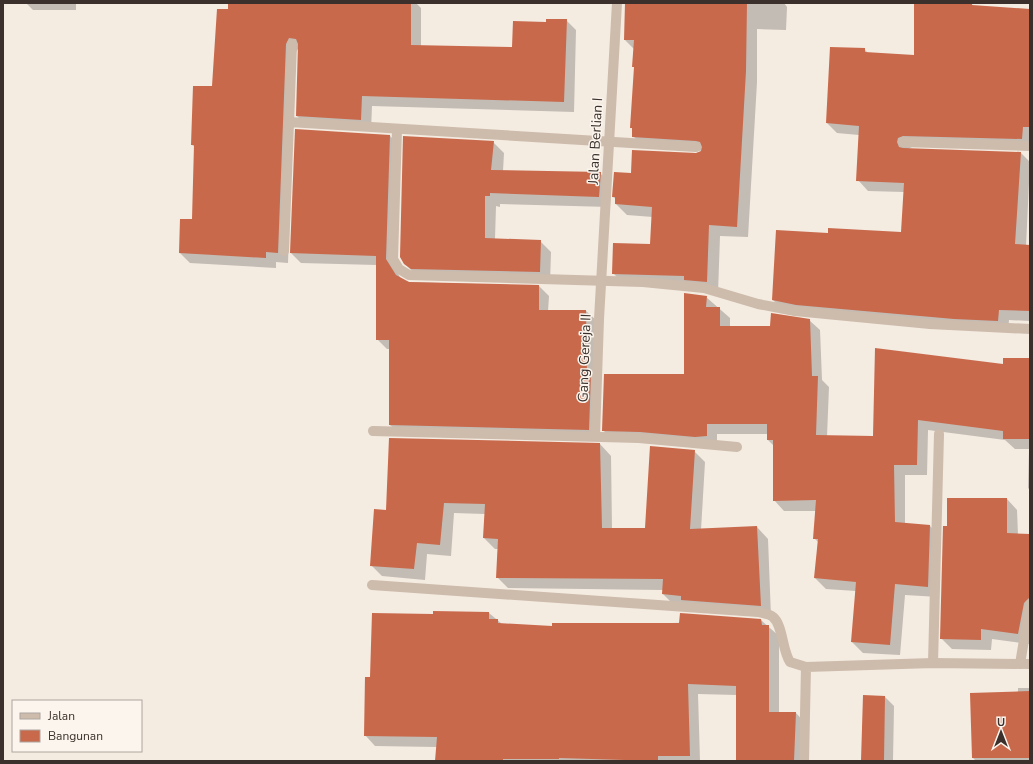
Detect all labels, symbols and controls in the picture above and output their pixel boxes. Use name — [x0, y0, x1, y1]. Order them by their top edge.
street label: Jalan Berlian I — [584, 97, 607, 186]
street label: Gang Gereja II — [573, 313, 596, 403]
legend — [12, 700, 142, 752]
text: Jalan — [47, 708, 75, 724]
north arrow — [981, 712, 1021, 752]
text: U — [997, 715, 1005, 730]
text: Bangunan — [48, 728, 103, 744]

